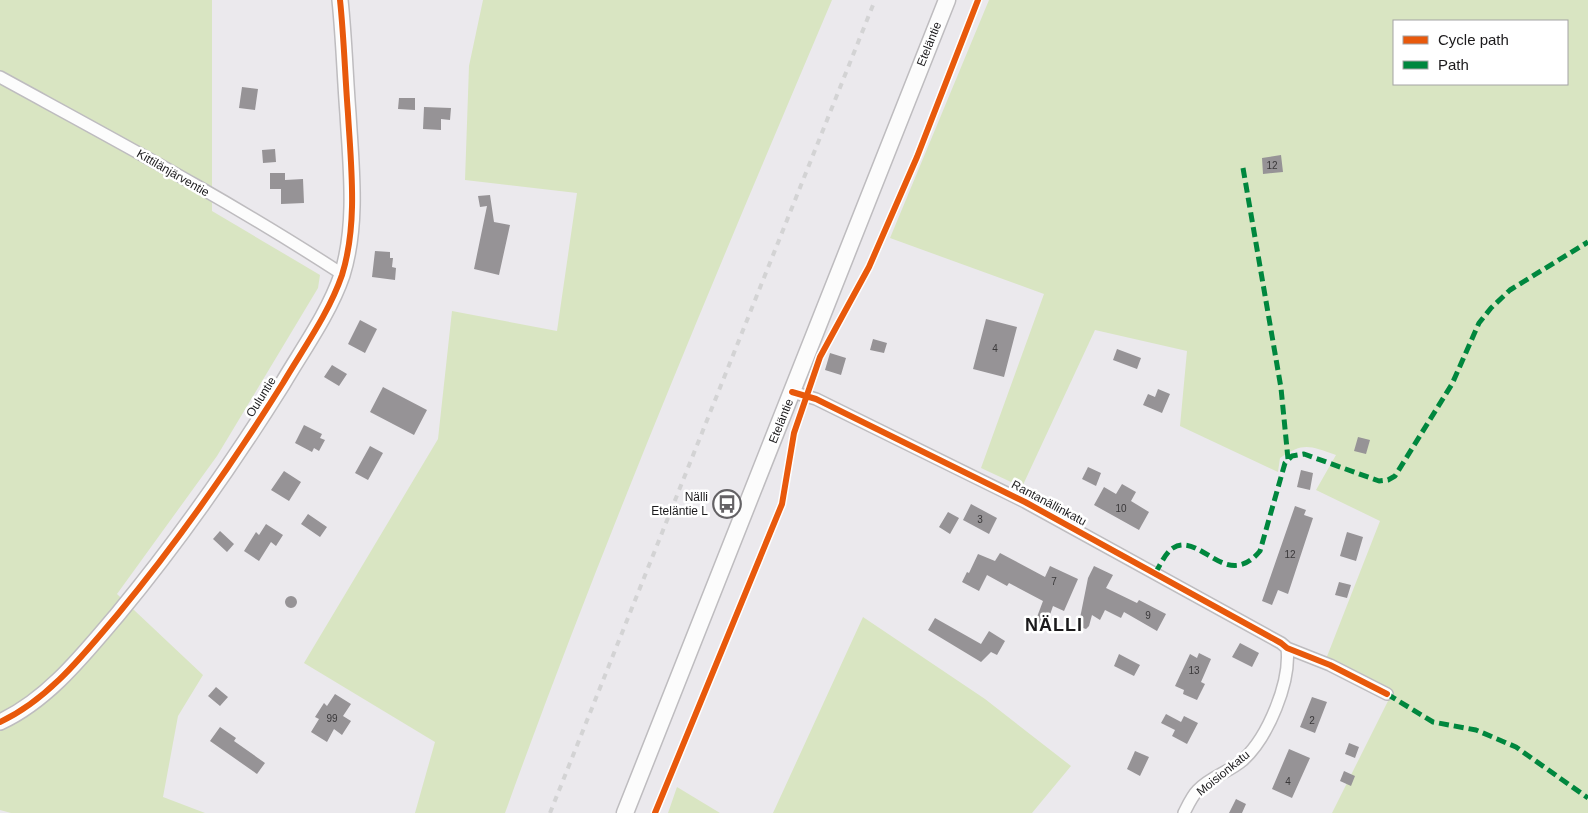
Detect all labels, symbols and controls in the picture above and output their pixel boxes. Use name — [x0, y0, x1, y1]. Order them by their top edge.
street label: Eteläntie — [914, 19, 944, 68]
legend — [1393, 20, 1568, 85]
text: Cycle path — [1438, 31, 1509, 48]
text: Path — [1438, 56, 1469, 73]
street label: Kittilänjärventie — [134, 147, 212, 200]
house number: 12 — [1266, 160, 1278, 171]
house number: 4 — [992, 343, 998, 354]
street label: Ouluntie — [243, 374, 279, 420]
street label: Eteläntie — [766, 396, 796, 445]
street label: Rantanällinkatu — [1009, 477, 1089, 529]
bus stop icon: Nälli Eteläntie L — [712, 489, 742, 519]
place label: Nälli Eteläntie L — [651, 490, 708, 518]
house number: 10 — [1115, 503, 1127, 514]
house number: 3 — [977, 514, 983, 525]
house number: 12 — [1284, 549, 1296, 560]
house number: 7 — [1051, 576, 1057, 587]
house number: 9 — [1145, 610, 1151, 621]
district label: NÄLLI — [1025, 615, 1083, 635]
house number: 13 — [1188, 665, 1200, 676]
house number: 99 — [326, 713, 338, 724]
house number: 2 — [1309, 715, 1315, 726]
street label: Moisionkatu — [1194, 747, 1252, 799]
house number: 4 — [1285, 776, 1291, 787]

